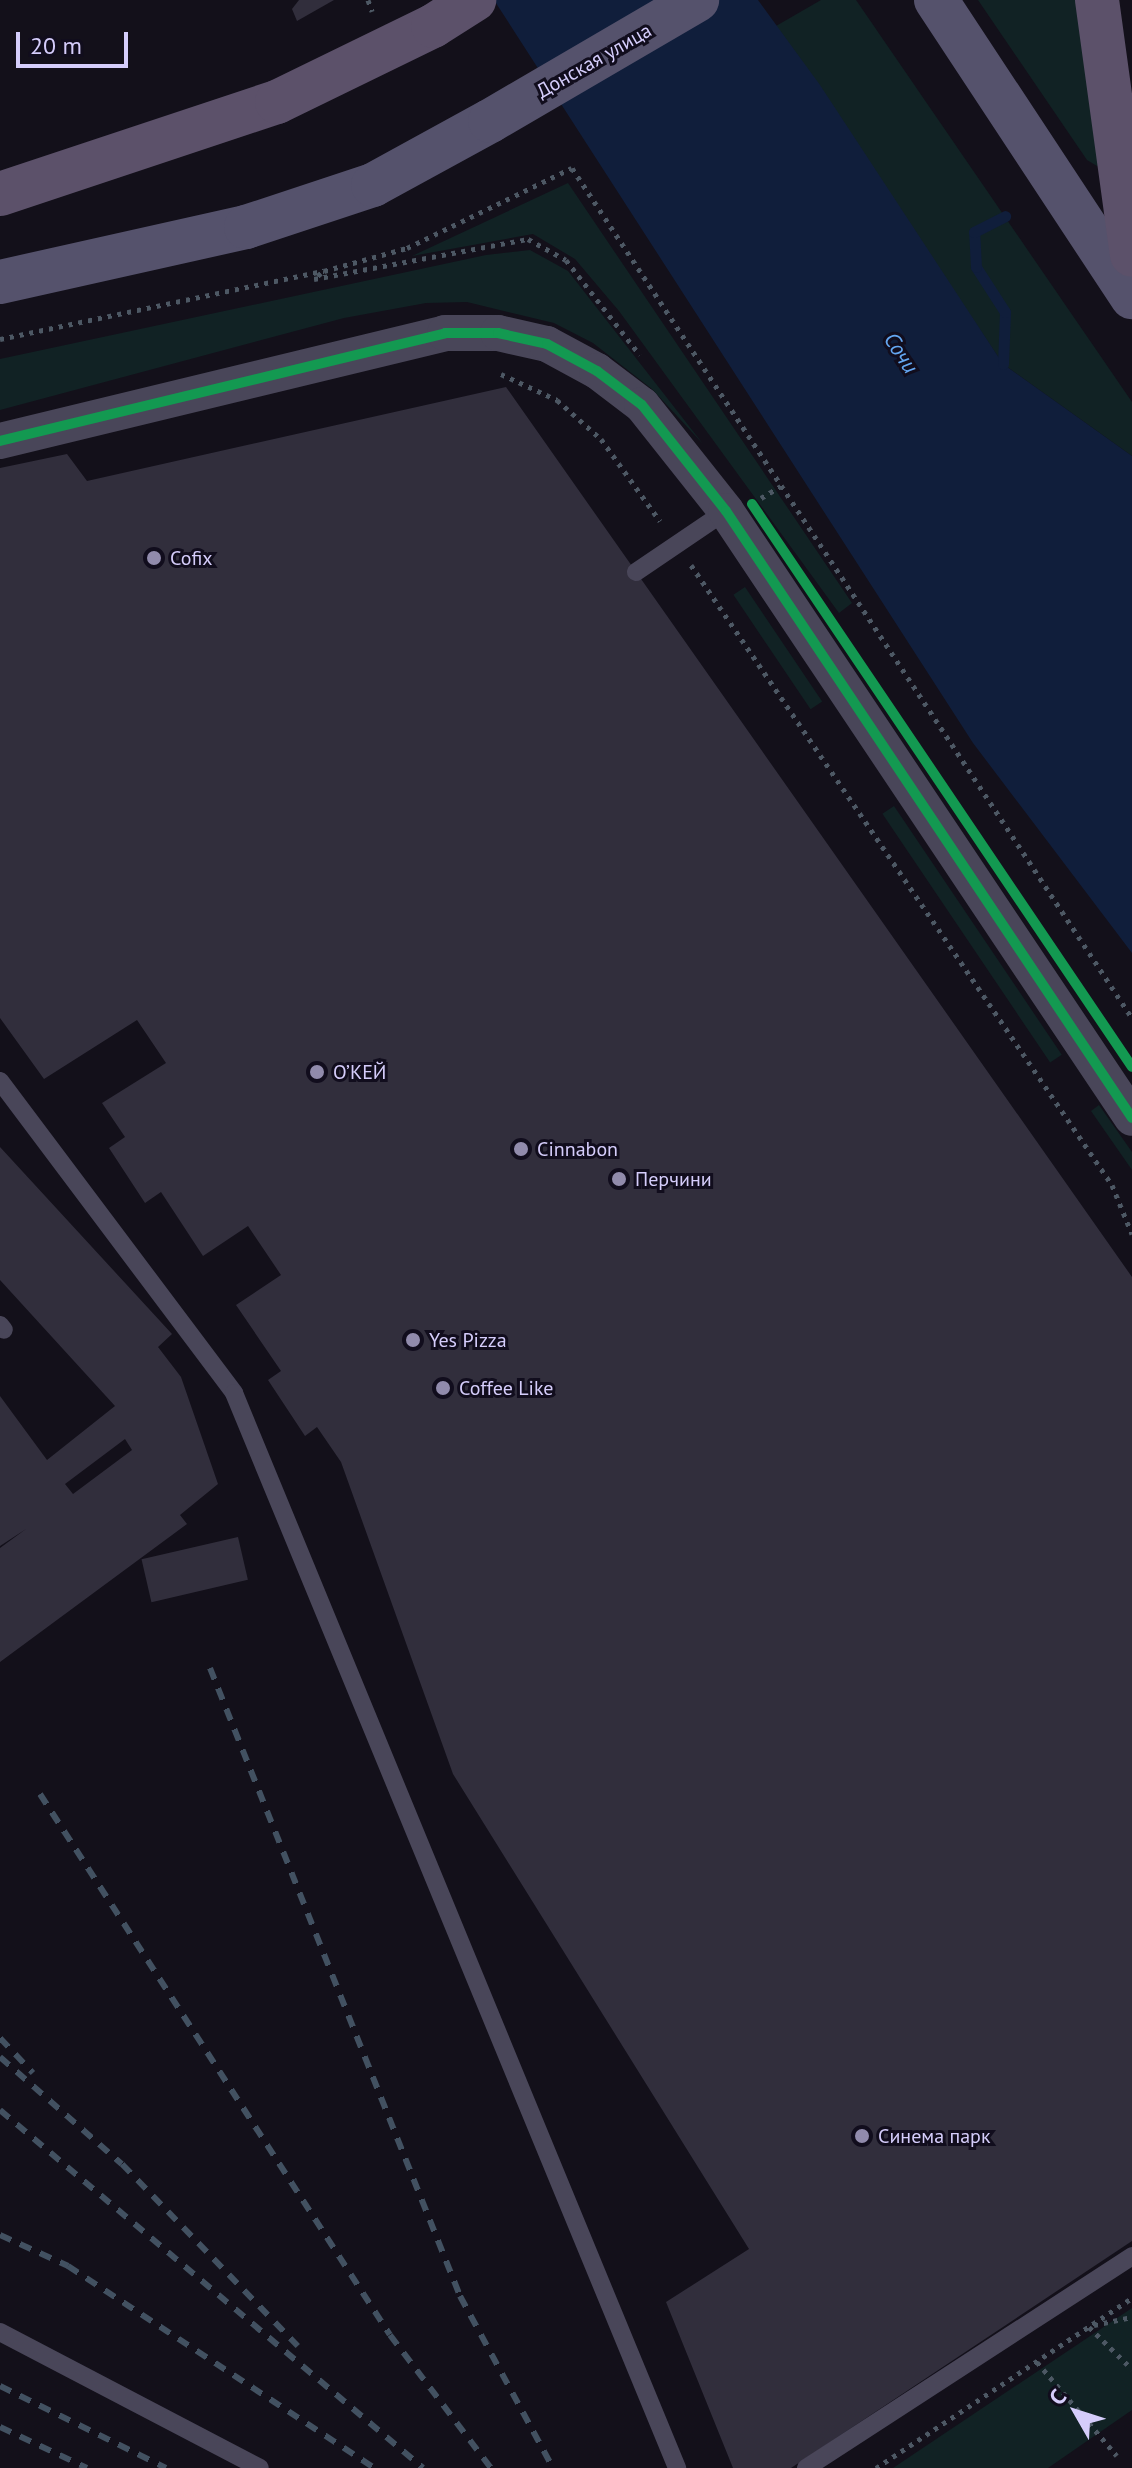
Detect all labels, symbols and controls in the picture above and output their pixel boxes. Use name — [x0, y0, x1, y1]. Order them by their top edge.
scale bar — [20, 16, 132, 66]
street label: Донская улица — [532, 18, 656, 104]
text: 20 m — [30, 30, 82, 61]
water label: Сочи — [878, 328, 924, 378]
place label: Cofix — [170, 546, 213, 570]
marker: Cofix — [145, 549, 163, 567]
place label: О’КЕЙ — [333, 1060, 386, 1084]
marker: О’КЕЙ — [308, 1063, 326, 1081]
place label: Cinnabon — [537, 1137, 618, 1161]
marker: Cinnabon — [512, 1140, 530, 1158]
place label: Перчини — [635, 1167, 712, 1191]
marker: Перчини — [610, 1170, 628, 1188]
place label: Yes Pizza — [429, 1328, 507, 1352]
marker: Yes Pizza — [404, 1331, 422, 1349]
place label: Coffee Like — [459, 1376, 553, 1400]
marker: Coffee Like — [434, 1379, 452, 1397]
place label: Синема парк — [878, 2124, 990, 2148]
marker: Синема парк — [853, 2127, 871, 2145]
north arrow — [1036, 2372, 1116, 2452]
text: С — [1043, 2383, 1072, 2410]

